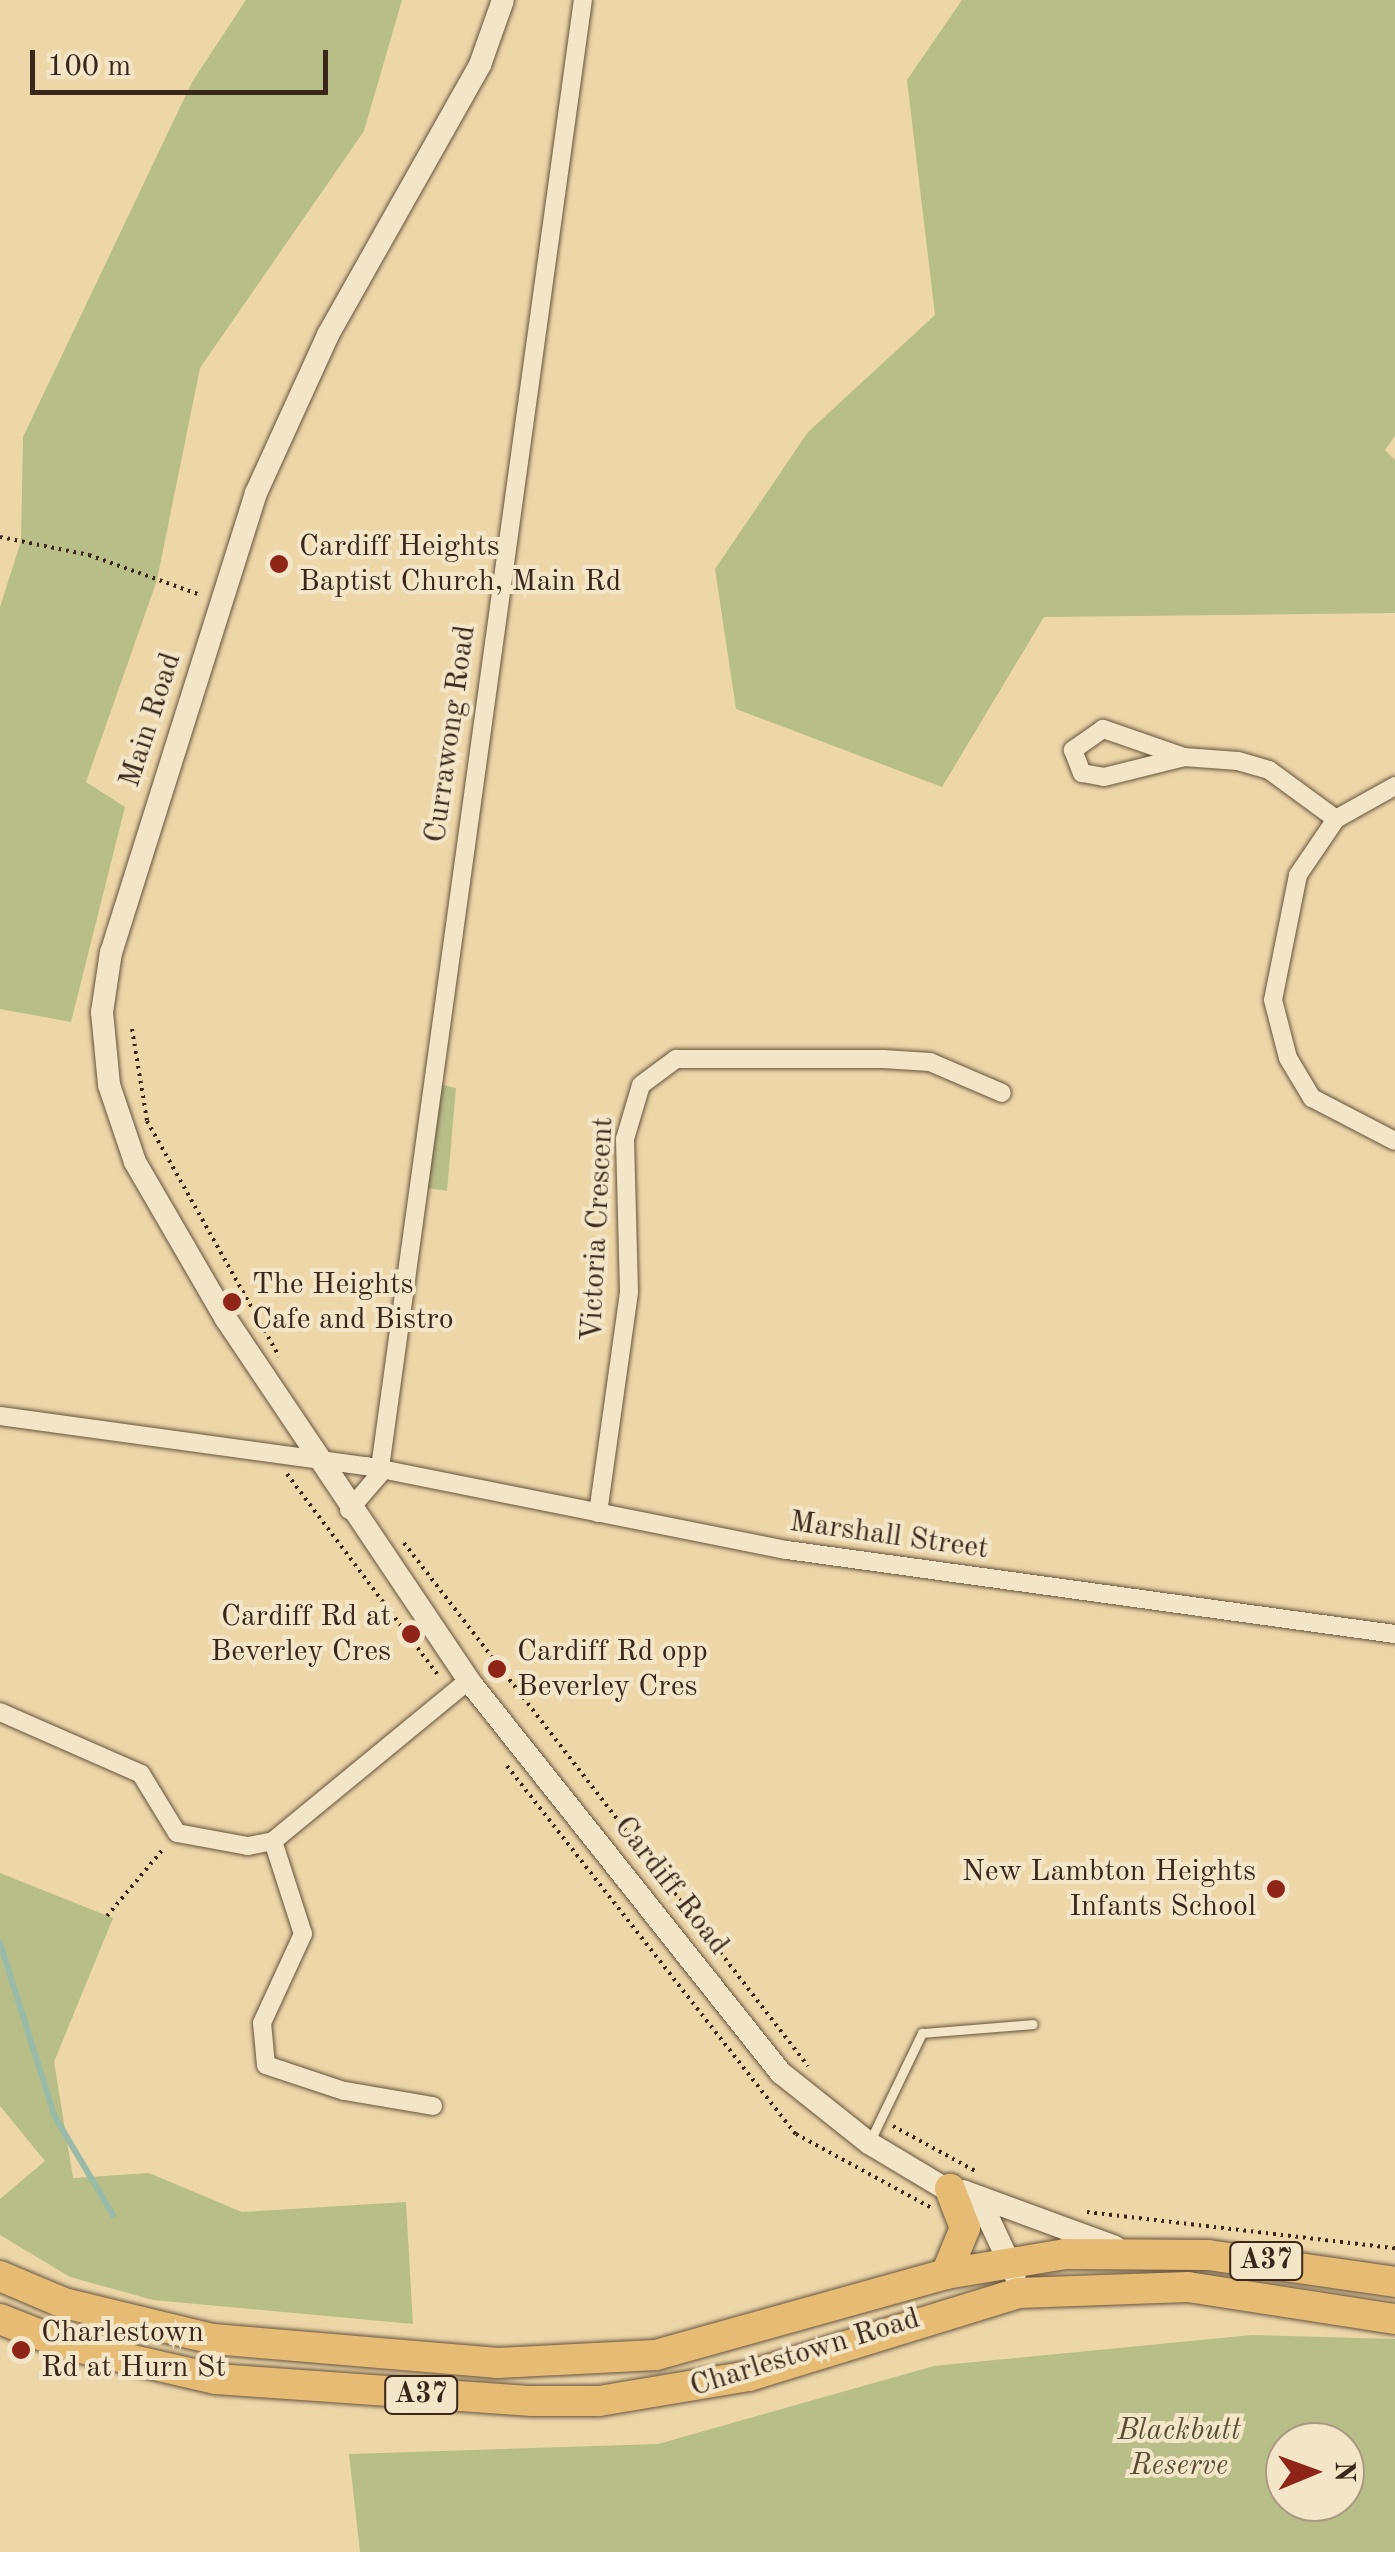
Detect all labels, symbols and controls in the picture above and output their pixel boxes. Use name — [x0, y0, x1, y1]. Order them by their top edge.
scale bar — [35, 30, 332, 92]
text: 100 m — [47, 52, 131, 82]
place label: Cardiff Heights Baptist Church, Main Rd — [299, 529, 621, 600]
marker: Cardiff Heights Baptist Church, Main Rd — [268, 553, 290, 575]
street label: Currawong Road — [418, 623, 484, 845]
street label: Main Road — [112, 648, 190, 792]
street label: Victoria Crescent — [574, 1116, 622, 1342]
place label: The Heights Cafe and Bistro — [252, 1267, 454, 1338]
marker: The Heights Cafe and Bistro — [221, 1291, 243, 1313]
street label: Marshall Street — [787, 1504, 991, 1568]
place label: Cardiff Rd at Beverley Cres — [211, 1599, 391, 1670]
marker: Cardiff Rd at Beverley Cres — [400, 1623, 422, 1645]
place label: Cardiff Rd opp Beverley Cres — [517, 1634, 708, 1704]
marker: Cardiff Rd opp Beverley Cres — [486, 1658, 508, 1680]
street label: Cardiff Road — [606, 1810, 736, 1962]
place label: New Lambton Heights Infants School — [962, 1854, 1256, 1924]
marker: New Lambton Heights Infants School — [1265, 1878, 1287, 1900]
road number: A37 — [1228, 2238, 1304, 2284]
street label: Charlestown Road — [686, 2301, 924, 2405]
place label: Charlestown Rd at Hurn St — [41, 2315, 226, 2386]
marker: Charlestown Rd at Hurn St — [10, 2339, 32, 2361]
road number: A37 — [384, 2372, 458, 2418]
park label: Blackbutt Reserve — [1117, 2413, 1241, 2484]
north arrow — [1265, 2422, 1365, 2522]
text: N — [1329, 2461, 1357, 2482]

